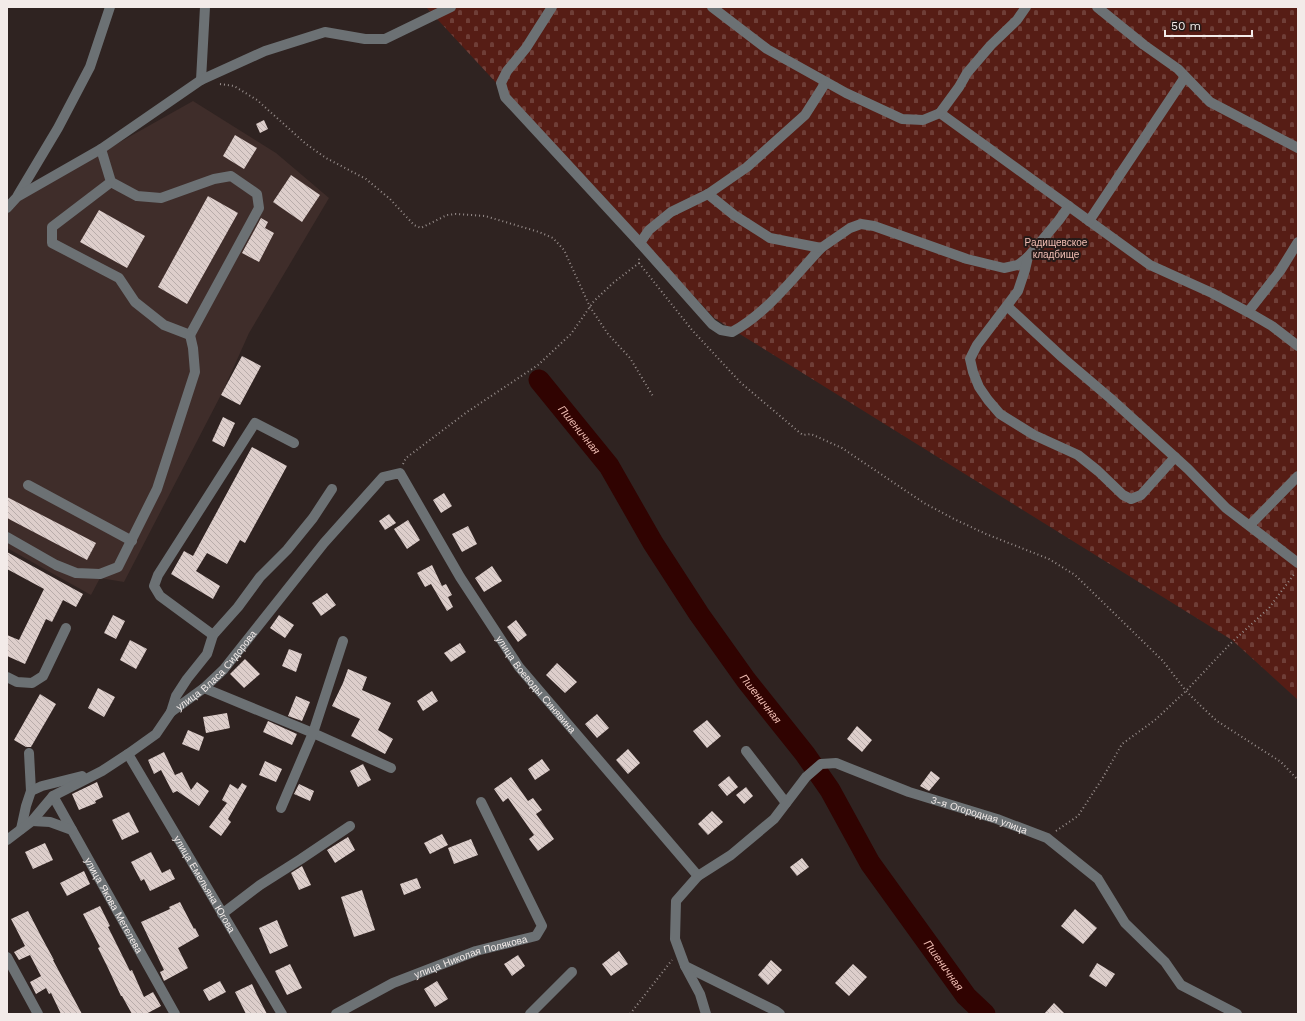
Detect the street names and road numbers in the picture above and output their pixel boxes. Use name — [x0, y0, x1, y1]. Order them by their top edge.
street label: улица Власа Сидорова — [174, 628, 259, 713]
street label: улица Воеводы Синявина — [494, 633, 578, 736]
street label: 3-я Огородная улица — [930, 794, 1029, 836]
street label: улица Емельяна Югова — [172, 834, 238, 935]
street label: улица Якова Метелева — [82, 856, 145, 956]
street label: улица Николая Полякова — [413, 933, 529, 980]

